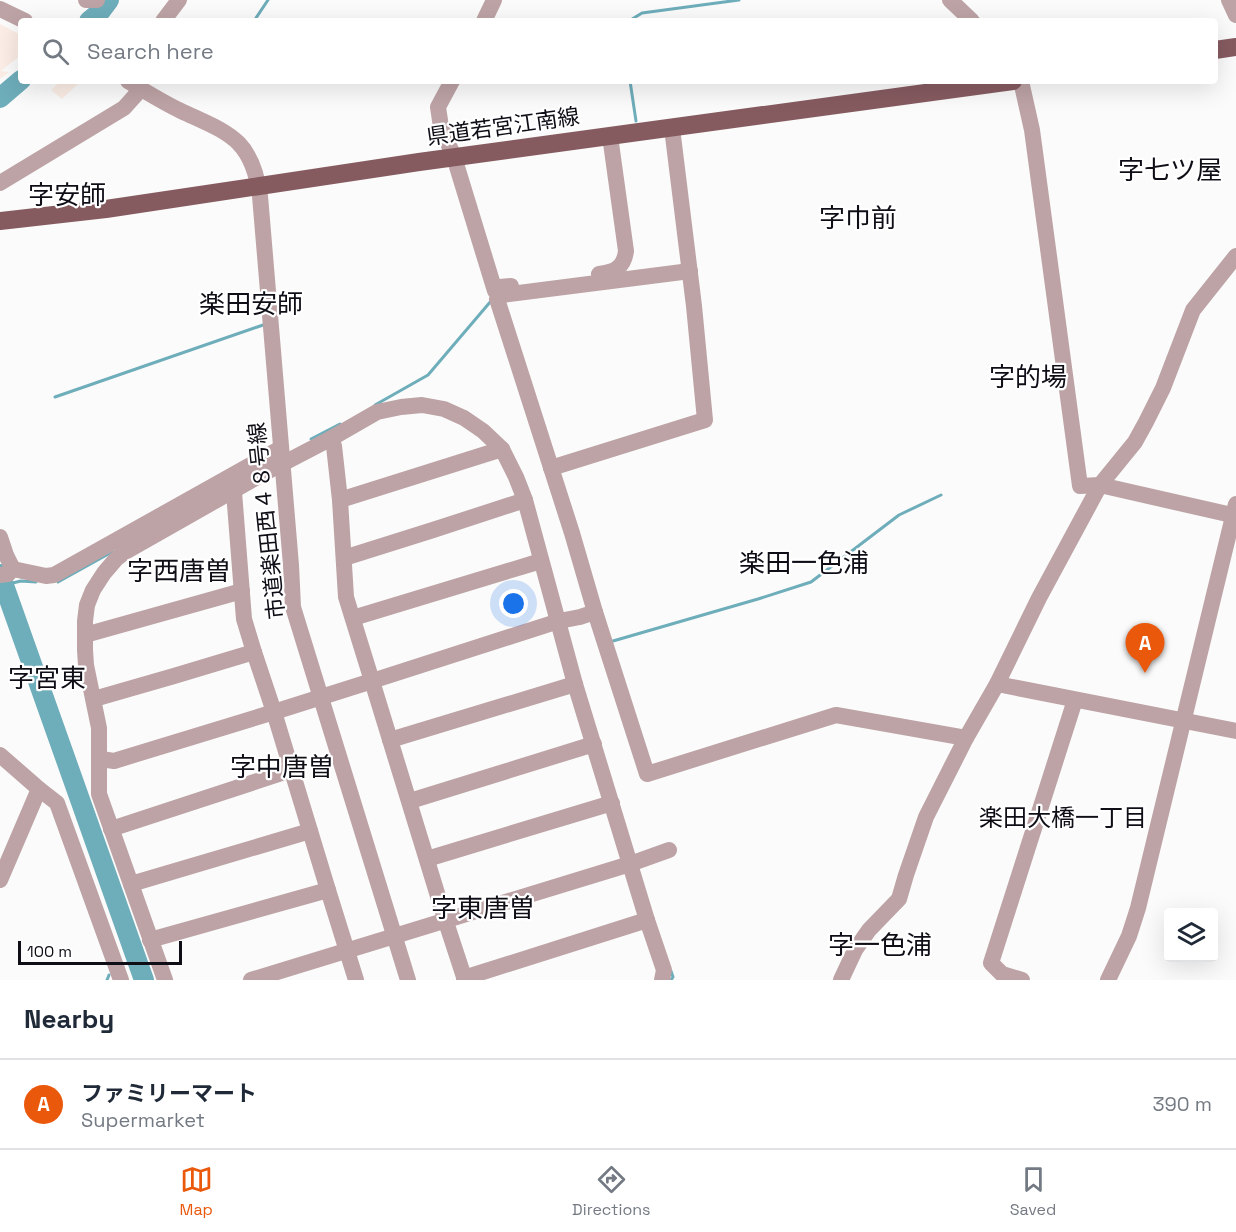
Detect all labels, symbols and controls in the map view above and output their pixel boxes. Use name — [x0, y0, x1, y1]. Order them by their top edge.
search box — [18, 18, 1218, 84]
icon: search — [39, 35, 72, 68]
text: Search here — [87, 37, 214, 65]
street label: 県道若宮江南線 — [425, 101, 581, 151]
district label: 字七ツ屋 — [1118, 153, 1222, 187]
district label: 字安師 — [28, 178, 106, 212]
district label: 字巾前 — [819, 201, 897, 235]
district label: 楽田安師 — [199, 287, 303, 321]
district label: 字的場 — [989, 360, 1067, 394]
street label: 市道楽田西４８号線 — [242, 421, 290, 621]
district label: 楽田一色浦 — [739, 546, 869, 580]
district label: 字西唐曽 — [127, 554, 231, 588]
your location — [499, 589, 528, 618]
pin: A — [1126, 624, 1164, 673]
district label: 字宮東 — [8, 661, 86, 695]
district label: 字中唐曽 — [230, 750, 334, 784]
district label: 楽田大橋一丁目 — [979, 802, 1147, 833]
district label: 字東唐曽 — [431, 891, 535, 925]
map controls — [1164, 908, 1218, 962]
button: layers — [1164, 908, 1218, 962]
district label: 字一色浦 — [828, 928, 932, 962]
scale bar — [18, 938, 182, 966]
text: 100 m — [27, 941, 72, 962]
text: Nearby — [24, 1002, 114, 1036]
text: ファミリーマート — [81, 1079, 257, 1107]
text: A — [37, 1091, 50, 1117]
text: 390 m — [1153, 1091, 1212, 1117]
text: Supermarket — [81, 1107, 205, 1133]
tab: Map — [180, 1163, 213, 1220]
tab: Directions — [572, 1163, 651, 1220]
tab: Saved — [1010, 1163, 1056, 1220]

